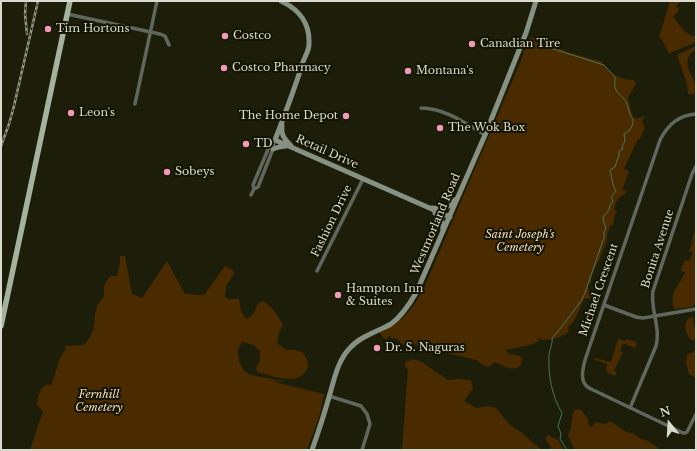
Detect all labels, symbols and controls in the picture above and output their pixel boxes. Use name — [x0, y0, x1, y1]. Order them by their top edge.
place label: Tim Hortons — [56, 22, 129, 36]
marker: Tim Hortons — [43, 24, 53, 34]
place label: Costco — [233, 29, 271, 43]
marker: Costco — [220, 31, 230, 41]
place label: Canadian Tire — [480, 37, 560, 51]
marker: Canadian Tire — [467, 39, 477, 49]
place label: Costco Pharmacy — [232, 61, 331, 75]
marker: Costco Pharmacy — [219, 63, 229, 73]
place label: Montana's — [416, 64, 473, 78]
marker: Montana's — [403, 66, 413, 76]
place label: Leon's — [79, 106, 115, 120]
marker: Leon's — [66, 108, 76, 118]
place label: The Home Depot — [239, 109, 338, 123]
marker: The Home Depot — [341, 111, 351, 121]
place label: The Wok Box — [448, 121, 525, 135]
marker: The Wok Box — [435, 123, 445, 133]
street label: Retail Drive — [294, 132, 360, 172]
place label: TD — [254, 137, 273, 151]
marker: TD — [241, 139, 251, 149]
place label: Sobeys — [175, 165, 215, 179]
marker: Sobeys — [162, 167, 172, 177]
street label: Westmorland Road — [409, 171, 463, 277]
street label: Fashion Drive — [309, 183, 355, 259]
street label: Bonita Avenue — [639, 208, 677, 290]
park label: Saint Joseph's Cemetery — [485, 228, 555, 254]
street label: Michael Crescent — [577, 242, 621, 338]
place label: Hampton Inn & Suites — [346, 282, 423, 308]
marker: Hampton Inn & Suites — [333, 290, 343, 300]
place label: Dr. S. Naguras — [385, 341, 465, 355]
marker: Dr. S. Naguras — [372, 343, 382, 353]
park label: Fernhill Cemetery — [75, 388, 123, 414]
north arrow — [649, 403, 689, 443]
text: N — [658, 403, 672, 420]

